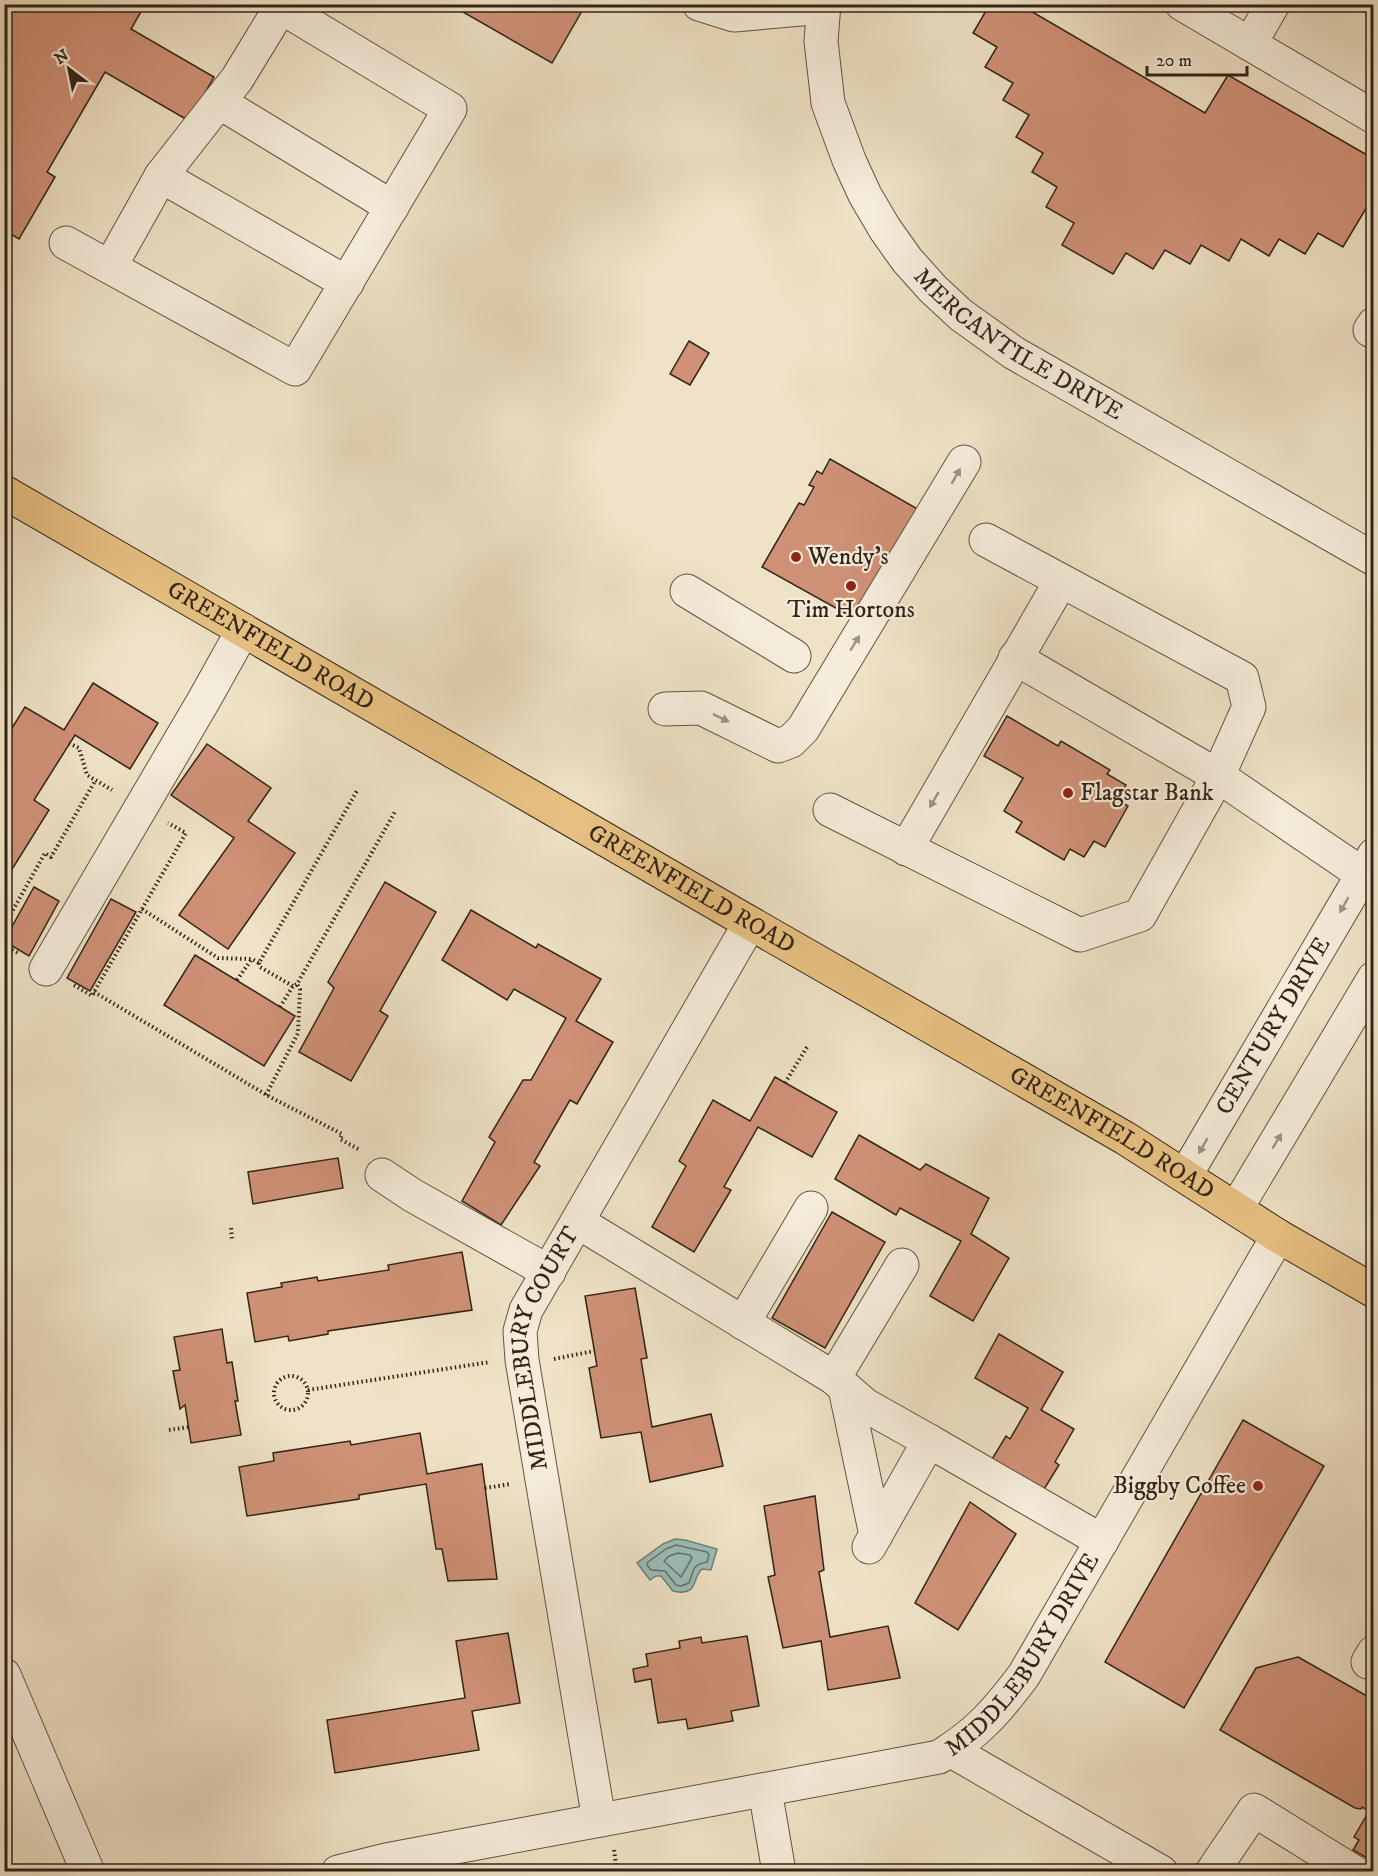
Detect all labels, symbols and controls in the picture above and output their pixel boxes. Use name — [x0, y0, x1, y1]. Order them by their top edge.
north arrow — [39, 39, 99, 99]
scale bar — [1147, 39, 1248, 77]
text: N — [51, 45, 72, 69]
text: 20 m — [1156, 50, 1192, 72]
street label: MERCANTILE DRIVE — [907, 262, 1128, 427]
one-way arrow — [951, 467, 961, 484]
place label: Wendy's — [807, 542, 889, 572]
marker: Wendy's — [789, 550, 803, 564]
street label: GREENFIELD ROAD — [162, 575, 380, 718]
marker: Tim Hortons — [844, 579, 858, 593]
place label: Tim Hortons — [787, 595, 915, 625]
one-way arrow — [850, 635, 861, 651]
one-way arrow — [713, 713, 730, 723]
place label: Flagstar Bank — [1080, 778, 1214, 808]
marker: Flagstar Bank — [1061, 786, 1075, 800]
one-way arrow — [929, 792, 939, 809]
street label: GREENFIELD ROAD — [583, 818, 800, 961]
one-way arrow — [1339, 897, 1349, 914]
street label: CENTURY DRIVE — [1209, 932, 1337, 1120]
street label: GREENFIELD ROAD — [1004, 1060, 1220, 1206]
one-way arrow — [1272, 1132, 1282, 1149]
one-way arrow — [1198, 1138, 1208, 1155]
street label: MIDDLEBURY COURT — [504, 1221, 586, 1473]
place label: Biggby Coffee — [1113, 1471, 1246, 1501]
marker: Biggby Coffee — [1251, 1479, 1265, 1493]
street label: MIDDLEBURY DRIVE — [939, 1548, 1106, 1764]

